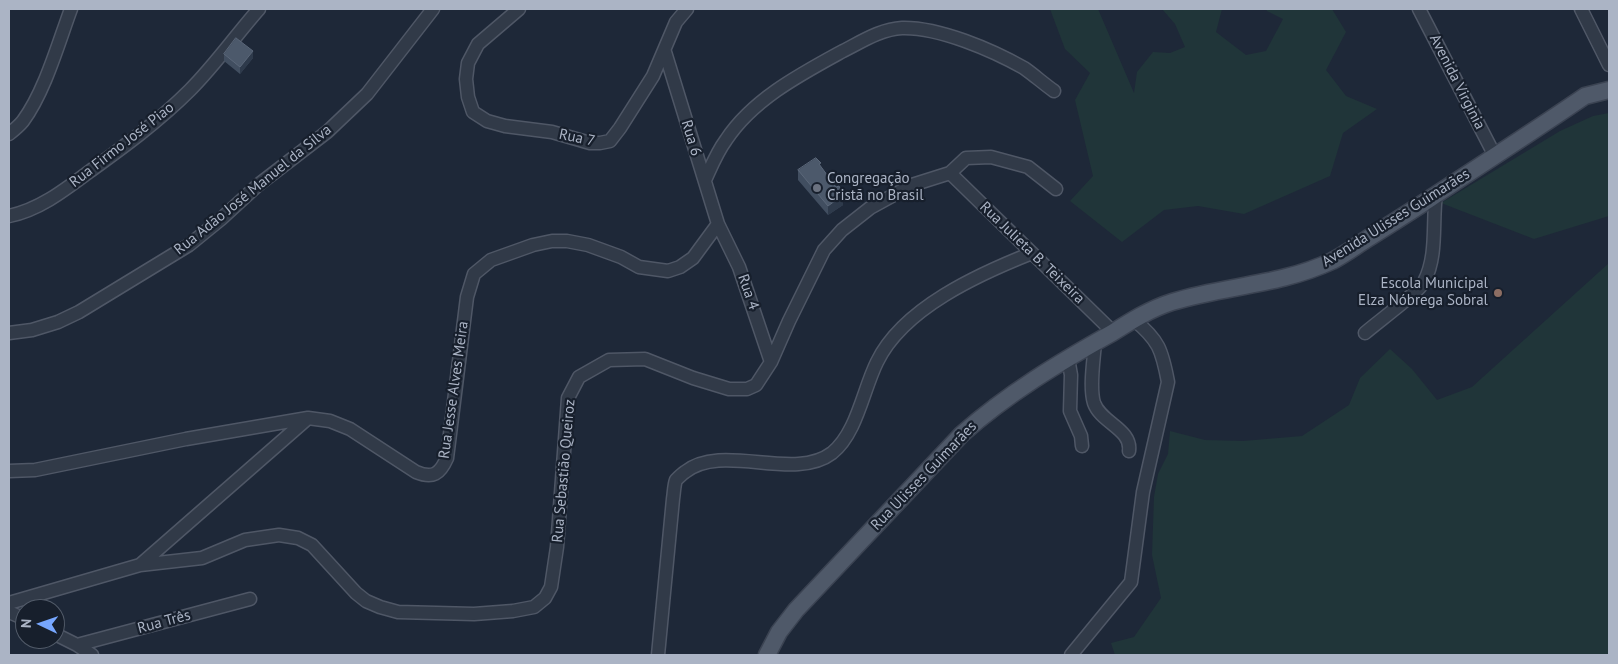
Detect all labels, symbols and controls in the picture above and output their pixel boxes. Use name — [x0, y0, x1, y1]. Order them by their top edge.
street label: Avenida Virginia — [1425, 32, 1489, 132]
street label: Rua Firmo José Piao — [66, 99, 178, 191]
street label: Rua 6 — [677, 118, 705, 158]
street label: Rua Adão José Manuel da Silva — [171, 121, 335, 259]
street label: Rua 7 — [557, 125, 597, 151]
street label: Avenida Ulisses Guimarães — [1319, 165, 1473, 271]
place label: Congregação Cristã no Brasil — [827, 170, 924, 205]
marker: Congregação Cristã no Brasil — [811, 182, 823, 194]
street label: Rua Julieta B. Teixeira — [976, 198, 1088, 308]
street label: Rua 4 — [734, 272, 762, 312]
place label: Escola Municipal Elza Nóbrega Sobral — [1358, 275, 1488, 310]
marker: Escola Municipal Elza Nóbrega Sobral — [1492, 287, 1504, 299]
street label: Rua Jesse Alves Meira — [435, 320, 473, 460]
street label: Rua Sebastião Queiroz — [549, 399, 579, 543]
street label: Rua Ulisses Guimarães — [867, 418, 981, 534]
north arrow — [15, 599, 65, 649]
street label: Rua Três — [136, 606, 192, 638]
text: N — [17, 618, 35, 628]

